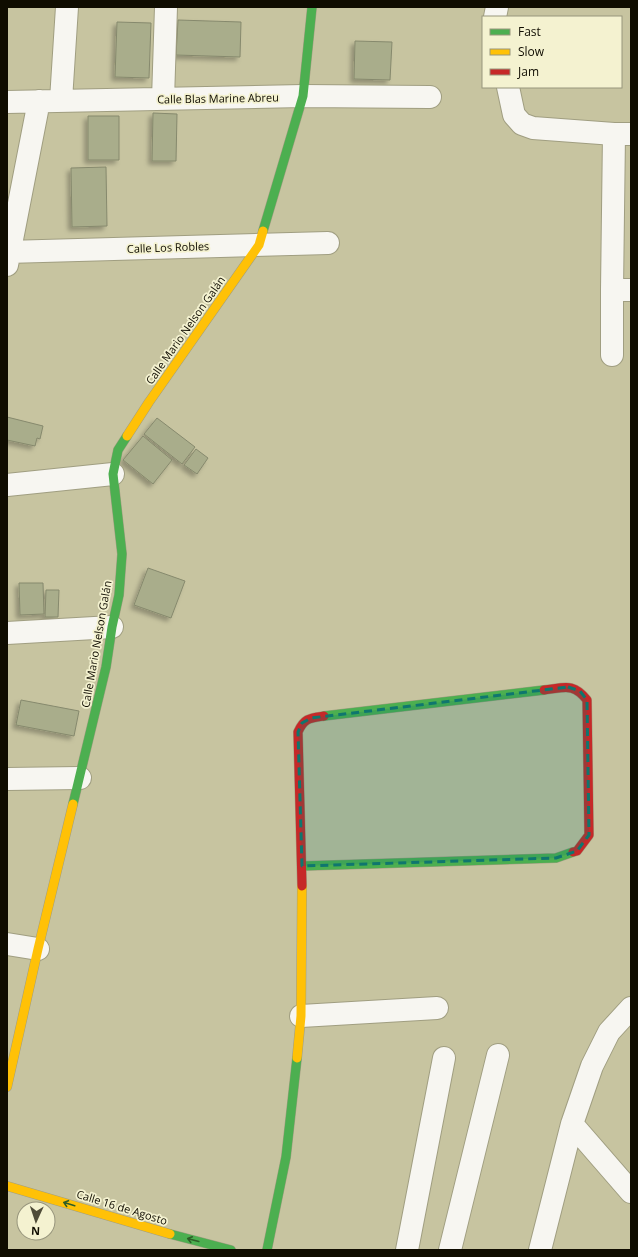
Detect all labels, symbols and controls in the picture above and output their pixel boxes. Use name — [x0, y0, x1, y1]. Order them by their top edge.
legend — [482, 16, 622, 88]
text: Fast — [518, 23, 541, 40]
text: Slow — [518, 43, 545, 60]
text: Jam — [517, 63, 539, 80]
street label: Calle Blas Marine Abreu — [157, 89, 279, 107]
street label: Calle Los Robles — [127, 238, 209, 256]
street label: Calle Mario Nelson Galán — [142, 273, 228, 387]
street label: Calle Mario Nelson Galán — [77, 579, 115, 709]
street label: Calle 16 de Agosto — [75, 1186, 170, 1228]
one-way arrow — [62, 1200, 75, 1207]
north arrow — [16, 1201, 56, 1241]
text: N — [31, 1224, 40, 1239]
one-way arrow — [187, 1236, 200, 1244]

